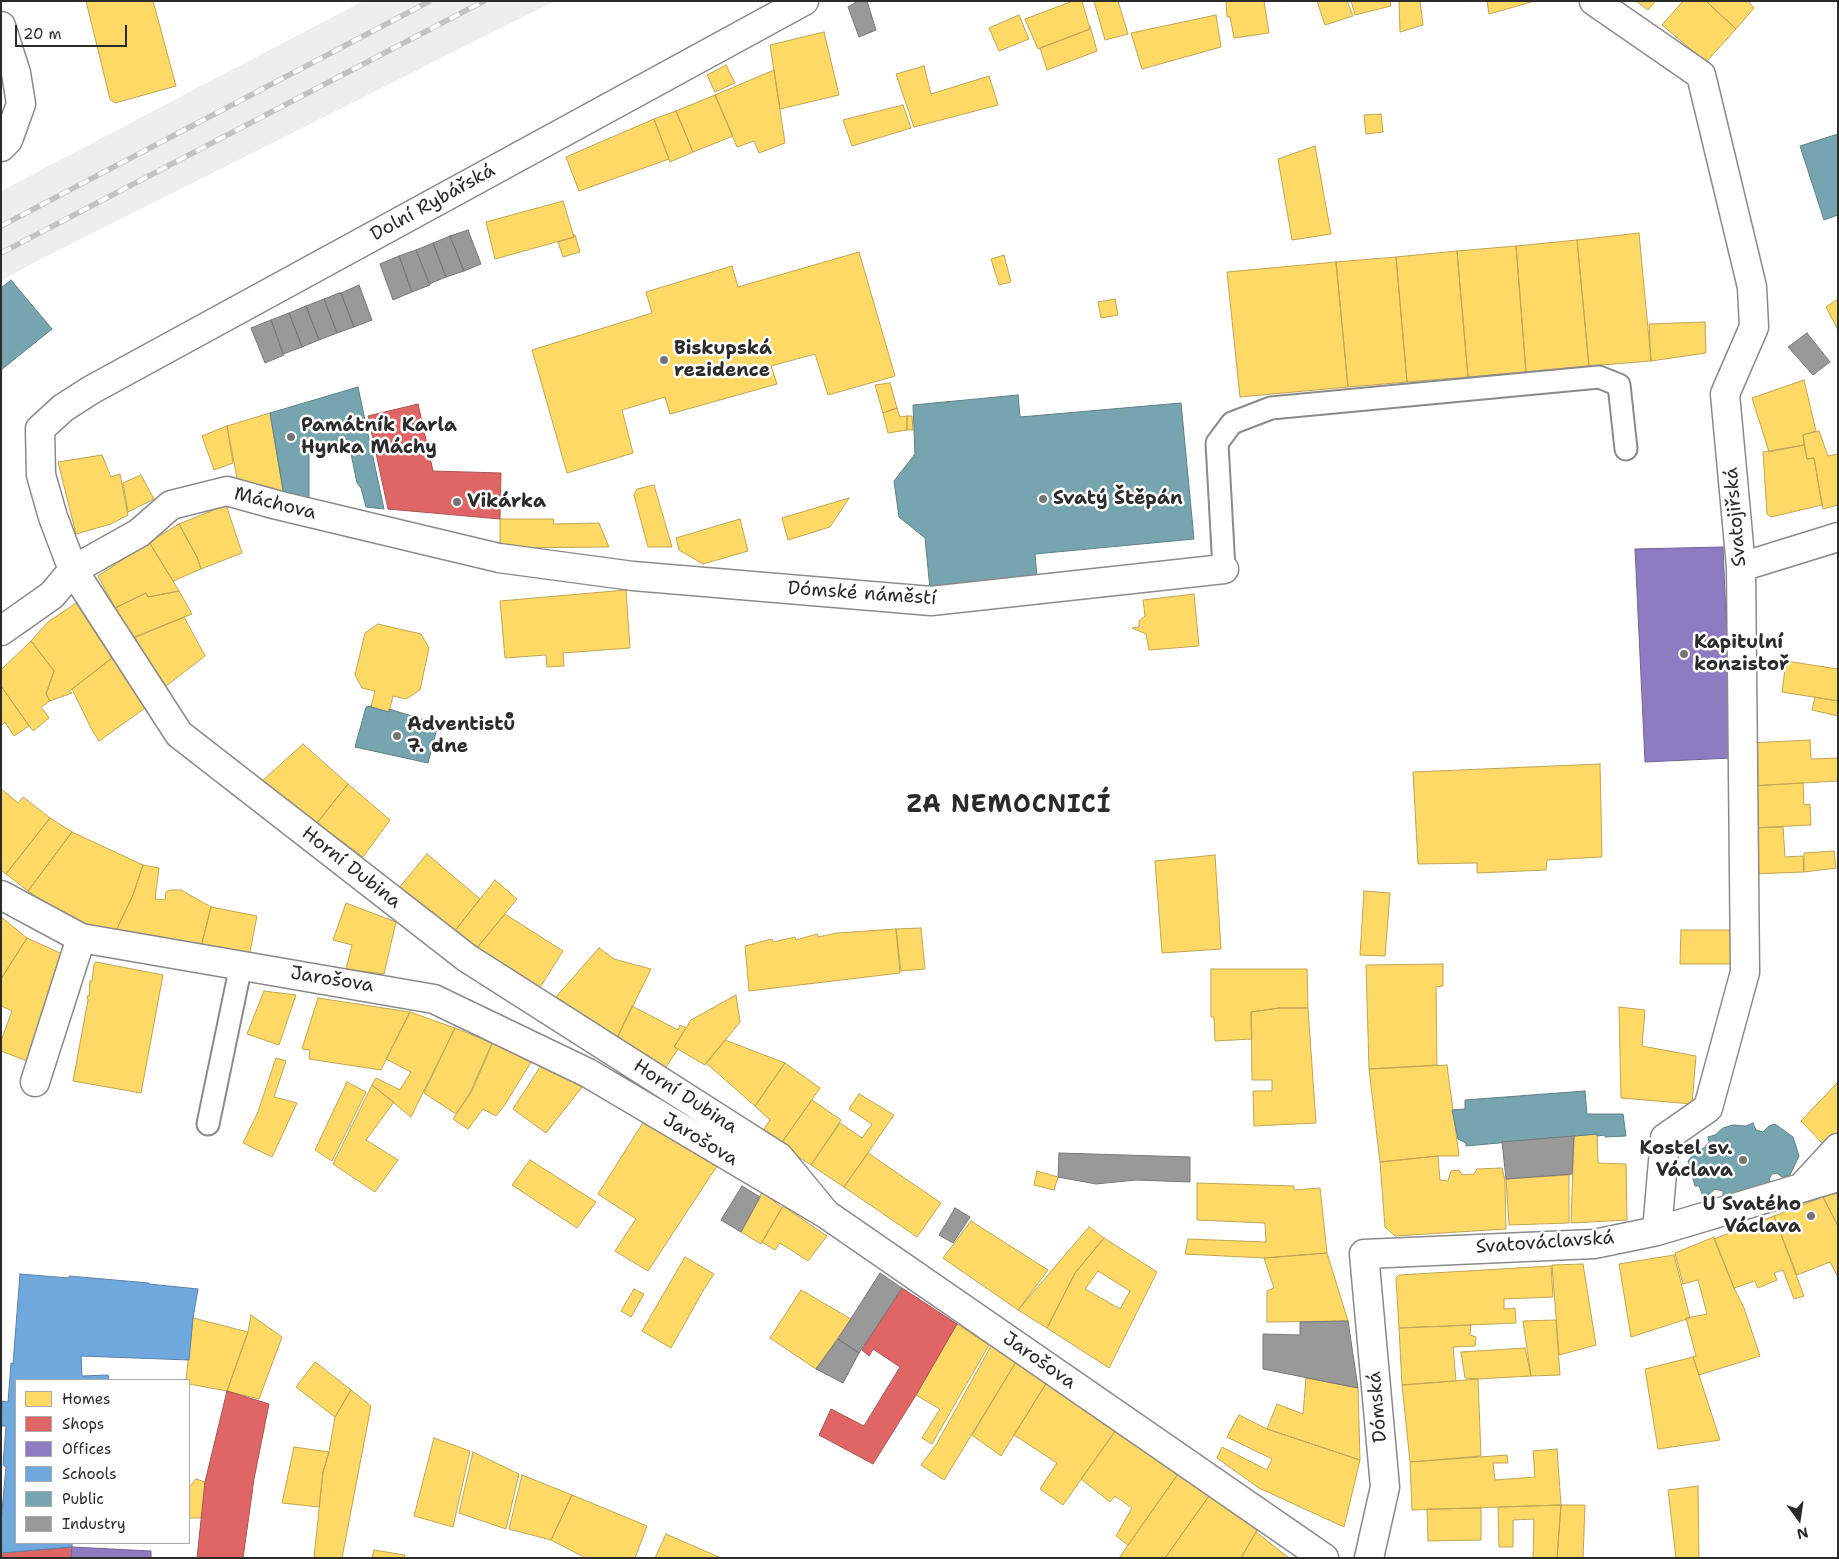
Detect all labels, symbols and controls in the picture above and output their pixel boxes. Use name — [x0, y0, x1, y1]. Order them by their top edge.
scale bar — [18, 15, 130, 47]
text: 20 m — [23, 24, 62, 44]
street label: Dolní Rybářská — [367, 159, 499, 247]
place label: Biskupská rezidence — [674, 338, 772, 382]
marker: Biskupská rezidence — [658, 354, 670, 366]
place label: Památník Karla Hynka Máchy — [301, 415, 457, 459]
marker: Památník Karla Hynka Máchy — [285, 431, 297, 443]
street label: Svatojiřská — [1720, 466, 1752, 568]
street label: Máchova — [232, 483, 318, 525]
place label: Svatý Štěpán — [1053, 488, 1183, 510]
place label: Vikárka — [467, 491, 546, 513]
marker: Svatý Štěpán — [1037, 493, 1049, 505]
marker: Vikárka — [451, 496, 463, 508]
street label: Dómské náměstí — [787, 577, 937, 611]
place label: Kapitulní konzistoř — [1694, 632, 1789, 676]
marker: Kapitulní konzistoř — [1678, 648, 1690, 660]
place label: Adventistů 7. dne — [407, 714, 515, 758]
marker: Adventistů 7. dne — [391, 730, 403, 742]
district label: ZA NEMOCNICÍ — [905, 792, 1113, 820]
street label: Horní Dubina — [297, 822, 405, 914]
street label: Jarošova — [289, 962, 375, 998]
street label: Horní Dubina — [629, 1055, 741, 1139]
street label: Jarošova — [658, 1109, 742, 1171]
place label: Kostel sv. Václava — [1640, 1138, 1733, 1182]
marker: Kostel sv. Václava — [1737, 1154, 1749, 1166]
place label: U Svatého Václava — [1702, 1194, 1801, 1238]
marker: U Svatého Václava — [1805, 1210, 1817, 1222]
street label: Svatováclavská — [1475, 1227, 1615, 1259]
street label: Jarošova — [998, 1328, 1080, 1394]
street label: Dómská — [1364, 1370, 1392, 1444]
legend — [15, 1379, 190, 1544]
text: Homes — [62, 1389, 110, 1409]
text: Shops — [62, 1414, 104, 1434]
text: Offices — [62, 1439, 111, 1459]
text: Schools — [62, 1464, 117, 1484]
text: Public — [62, 1489, 104, 1509]
north arrow — [1774, 1494, 1824, 1544]
text: Industry — [62, 1514, 126, 1534]
text: N — [1795, 1523, 1810, 1544]

